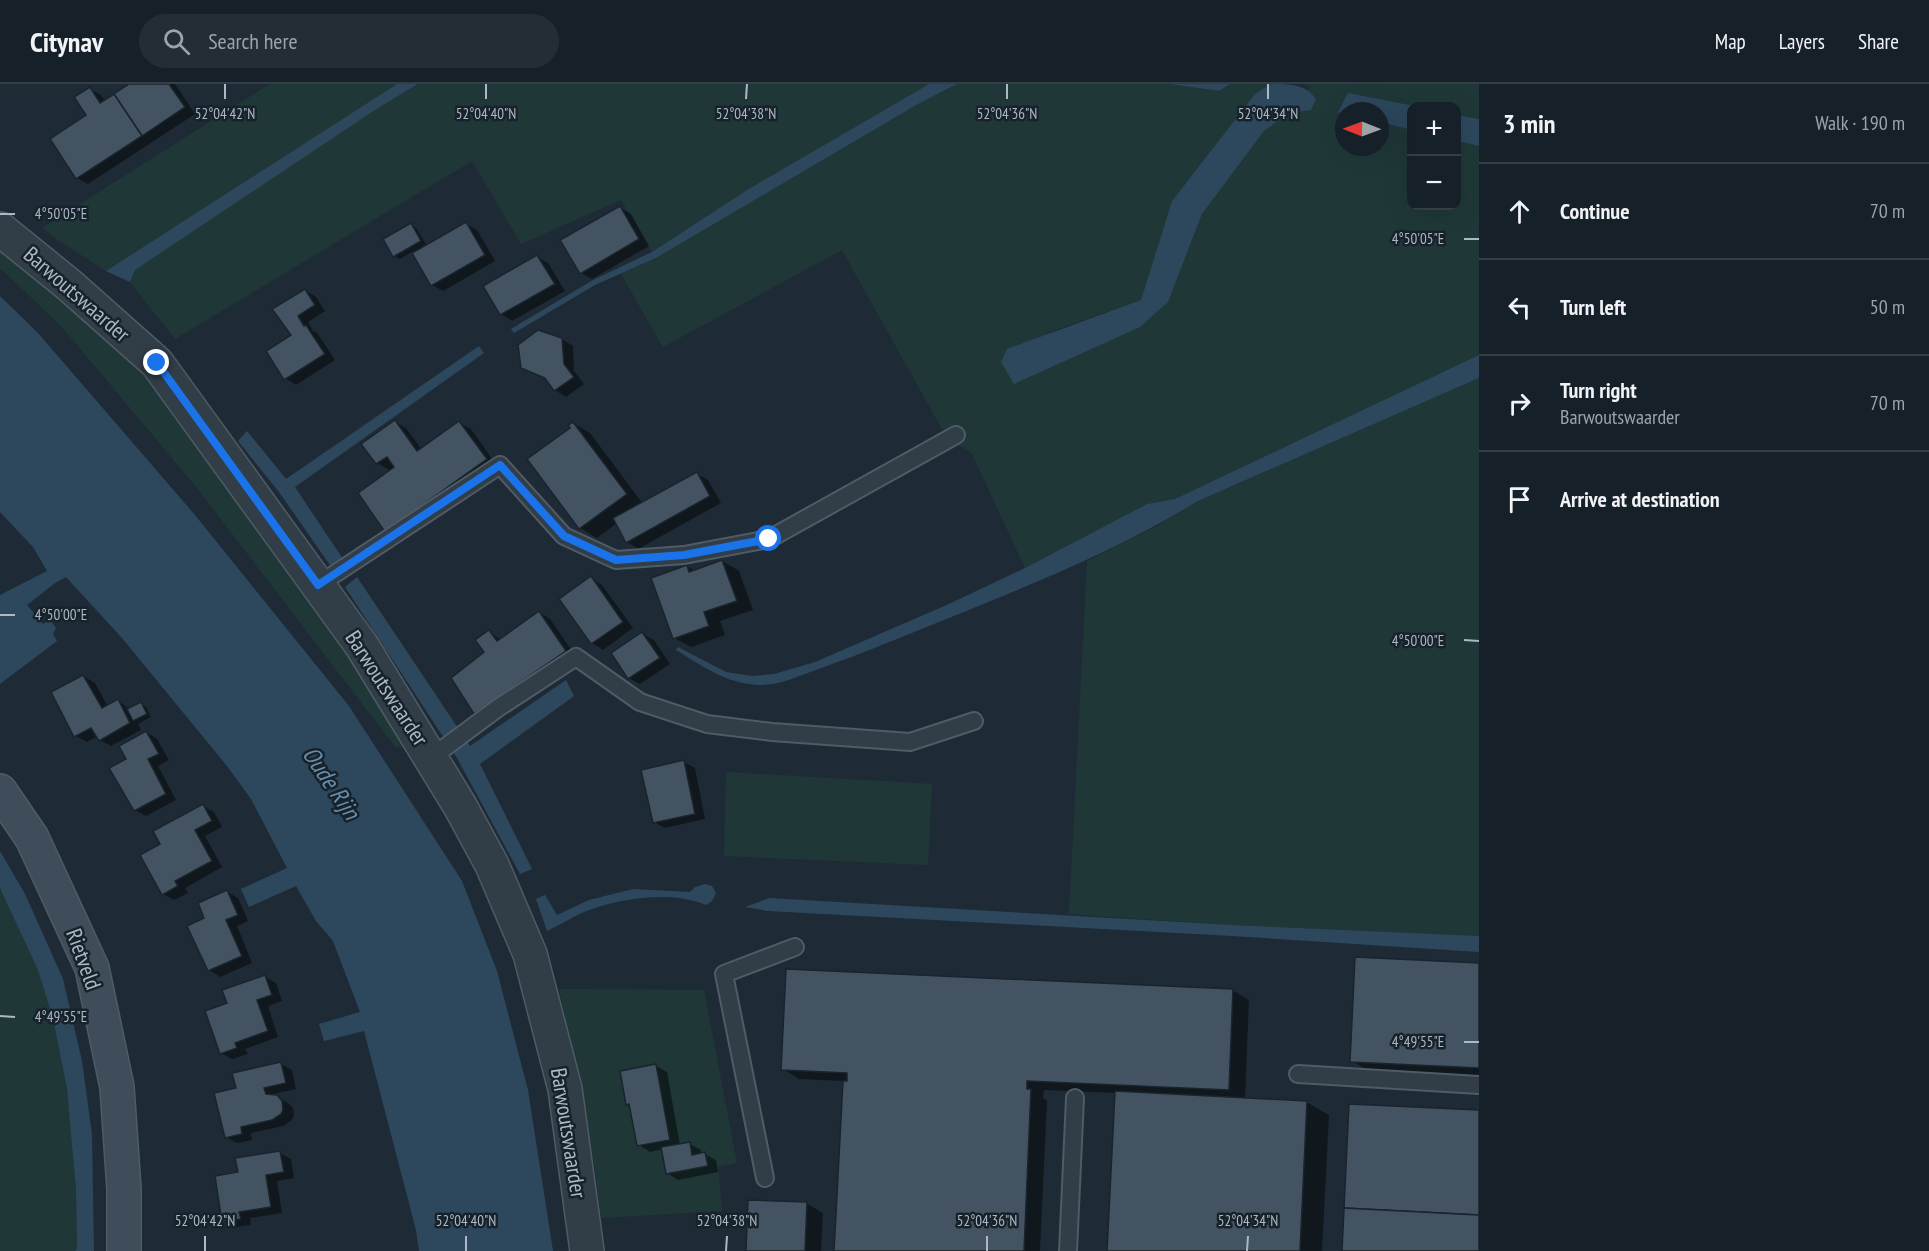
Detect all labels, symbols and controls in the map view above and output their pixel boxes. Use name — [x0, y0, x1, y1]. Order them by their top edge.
search box — [139, 14, 559, 68]
text: Citynav — [30, 23, 103, 60]
icon: search — [160, 25, 193, 58]
text: Search here — [208, 27, 298, 55]
text: Map — [1715, 28, 1746, 55]
text: Layers — [1779, 28, 1825, 55]
text: Share — [1858, 28, 1899, 55]
north arrow — [1335, 102, 1389, 156]
map controls — [1407, 102, 1461, 210]
button: + — [1407, 102, 1461, 156]
text: 52°04'42"N — [195, 104, 255, 123]
text: 52°04'40"N — [456, 104, 516, 123]
text: 52°04'38"N — [716, 104, 776, 123]
text: 52°04'36"N — [977, 104, 1037, 123]
text: 52°04'34"N — [1238, 104, 1298, 123]
text: 3 min — [1503, 107, 1556, 140]
text: Walk · 190 m — [1815, 110, 1905, 136]
button: − — [1407, 156, 1461, 210]
icon: ahead — [1503, 195, 1536, 228]
text: Continue — [1560, 197, 1630, 225]
text: 70 m — [1870, 198, 1905, 224]
text: 4°50'05"E — [35, 204, 87, 223]
text: 4°50'05"E — [1392, 229, 1444, 248]
street label: Barwoutswaarder — [18, 240, 136, 348]
icon: left — [1503, 291, 1536, 324]
text: Turn left — [1560, 293, 1626, 321]
text: 50 m — [1870, 294, 1905, 320]
route end — [143, 349, 169, 375]
text: Turn right — [1560, 376, 1637, 404]
icon: right — [1503, 387, 1536, 420]
text: 70 m — [1870, 390, 1905, 416]
text: Barwoutswaarder — [1560, 404, 1680, 430]
icon: arrive — [1503, 483, 1536, 516]
text: Arrive at destination — [1560, 485, 1720, 513]
route start — [755, 525, 781, 551]
text: 4°50'00"E — [35, 605, 87, 624]
street label: Barwoutswaarder — [339, 625, 435, 751]
text: 4°50'00"E — [1392, 631, 1444, 650]
water label: Oude Rijn — [296, 740, 368, 826]
street label: Rietveld — [60, 925, 108, 993]
text: 4°49'55"E — [35, 1007, 87, 1026]
text: 4°49'55"E — [1392, 1032, 1444, 1051]
street label: Barwoutswaarder — [545, 1066, 593, 1200]
text: 52°04'42"N — [175, 1211, 235, 1230]
text: 52°04'40"N — [436, 1211, 496, 1230]
text: 52°04'38"N — [697, 1211, 757, 1230]
text: 52°04'36"N — [957, 1211, 1017, 1230]
text: 52°04'34"N — [1218, 1211, 1278, 1230]

